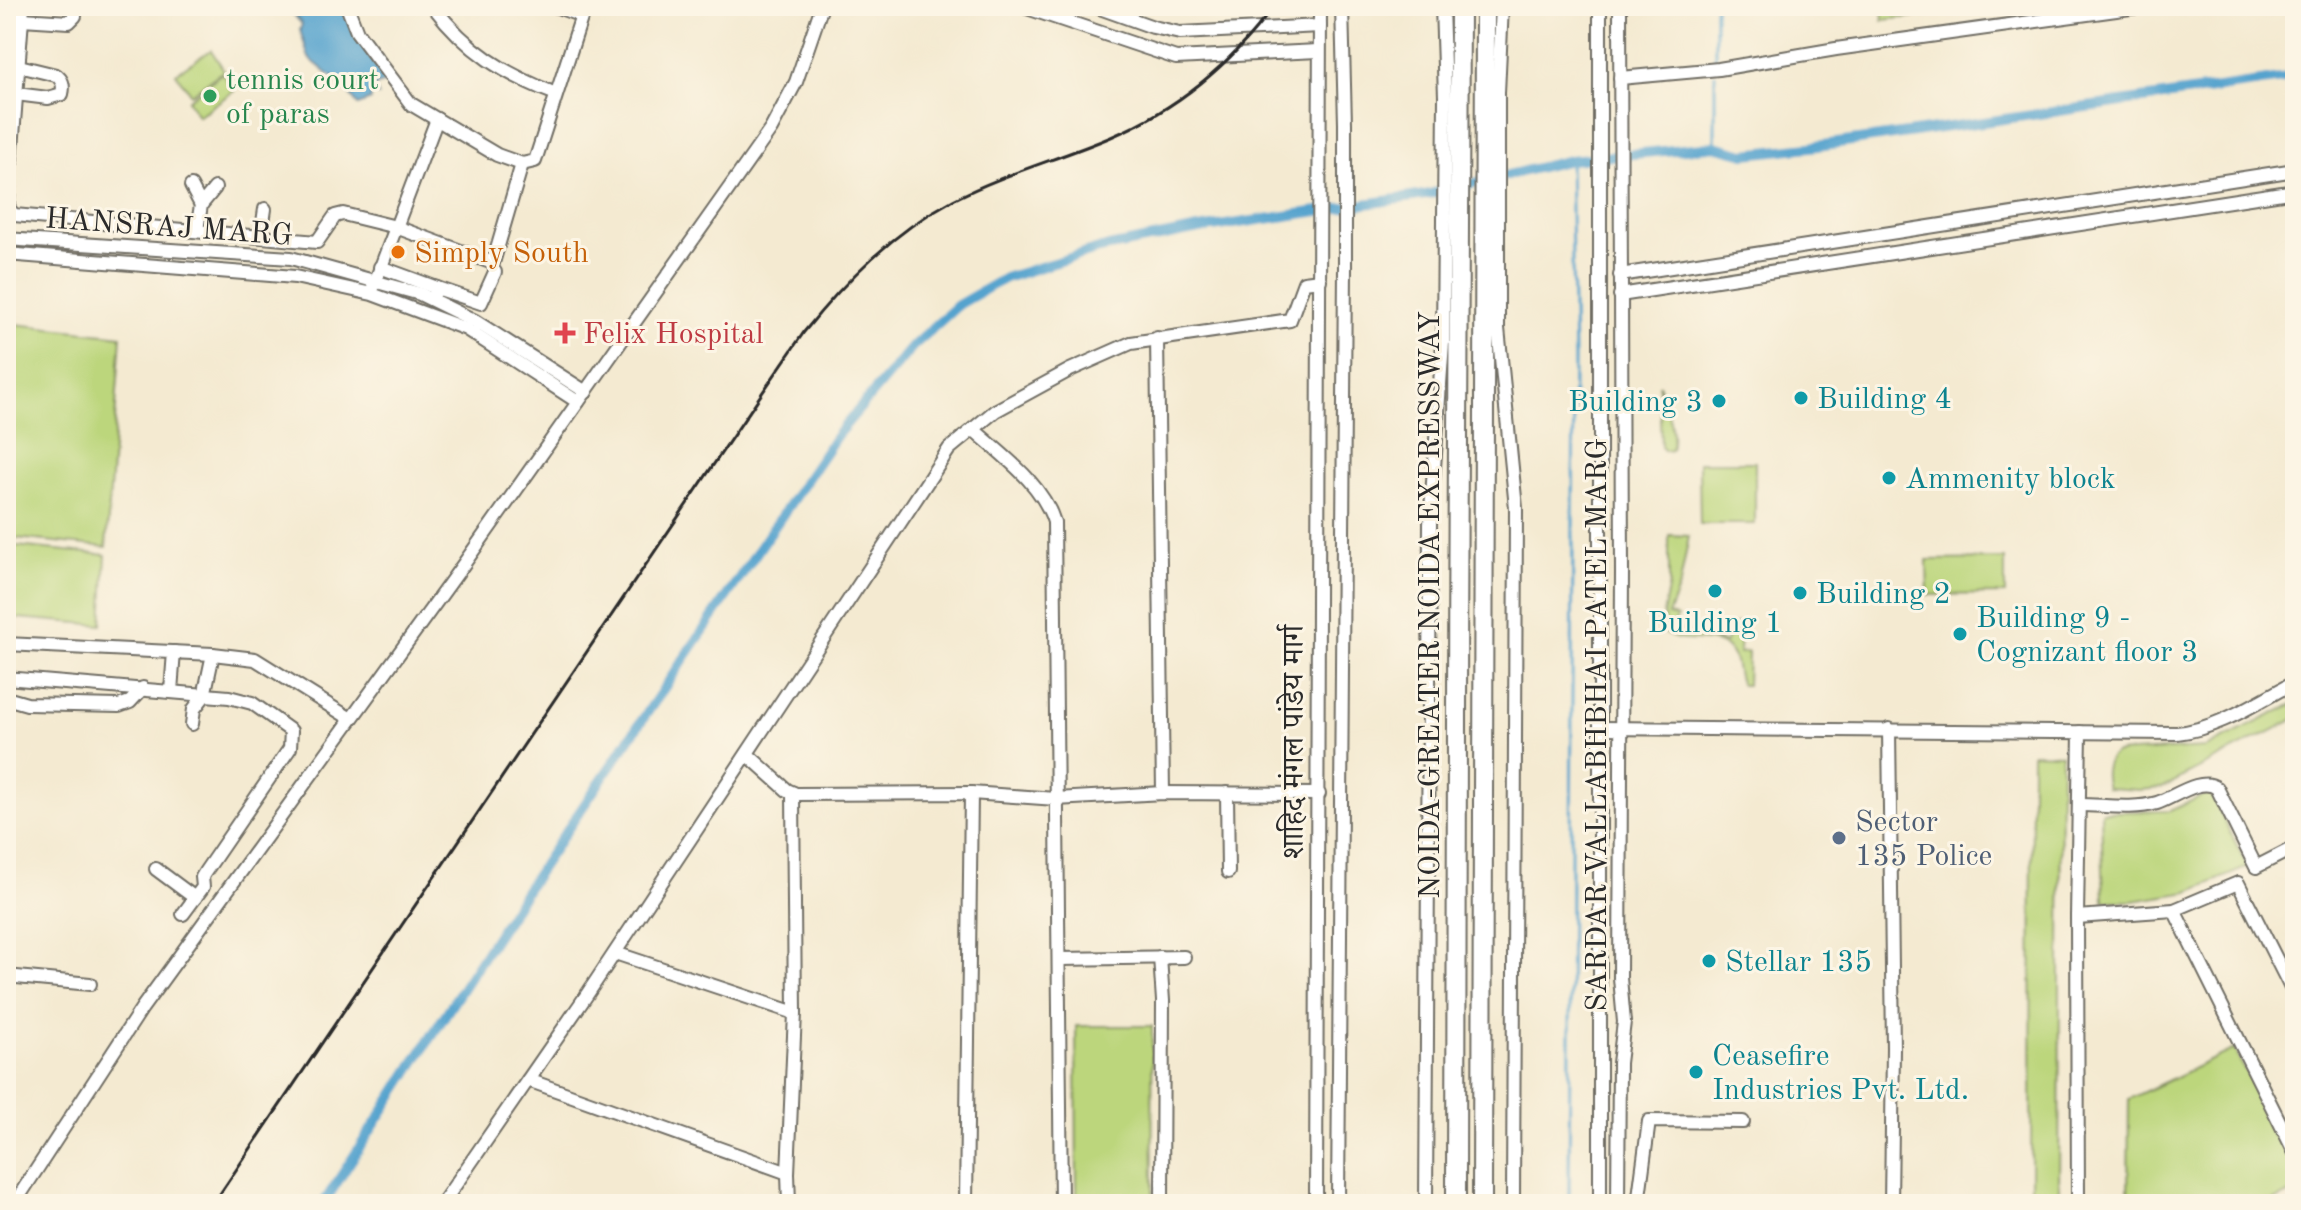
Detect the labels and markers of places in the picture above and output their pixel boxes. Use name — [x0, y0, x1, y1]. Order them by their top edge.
place label: tennis court of paras — [226, 66, 379, 130]
marker: tennis court of paras — [201, 87, 219, 105]
place label: Simply South — [414, 239, 589, 269]
marker: Simply South — [389, 243, 407, 261]
place label: Felix Hospital — [583, 320, 764, 350]
marker: Felix Hospital — [554, 322, 576, 344]
place label: Building 4 — [1817, 385, 1952, 415]
place label: Building 3 — [1568, 388, 1703, 418]
marker: Building 4 — [1792, 389, 1810, 407]
marker: Building 3 — [1710, 392, 1728, 410]
place label: Ammenity block — [1905, 465, 2115, 495]
marker: Ammenity block — [1880, 469, 1898, 487]
place label: Building 2 — [1816, 580, 1951, 610]
marker: Building 1 — [1706, 582, 1724, 600]
marker: Building 2 — [1791, 584, 1809, 602]
place label: Building 9 - Cognizant floor 3 — [1976, 604, 2198, 668]
place label: Building 1 — [1648, 609, 1782, 639]
marker: Building 9 - Cognizant floor 3 — [1951, 625, 1969, 643]
place label: Sector 135 Police — [1855, 808, 1992, 872]
marker: Sector 135 Police — [1830, 829, 1848, 847]
place label: Stellar 135 — [1725, 948, 1872, 978]
marker: Stellar 135 — [1700, 952, 1718, 970]
place label: Ceasefire Industries Pvt. Ltd. — [1712, 1042, 1969, 1106]
marker: Ceasefire Industries Pvt. Ltd. — [1687, 1063, 1705, 1081]

